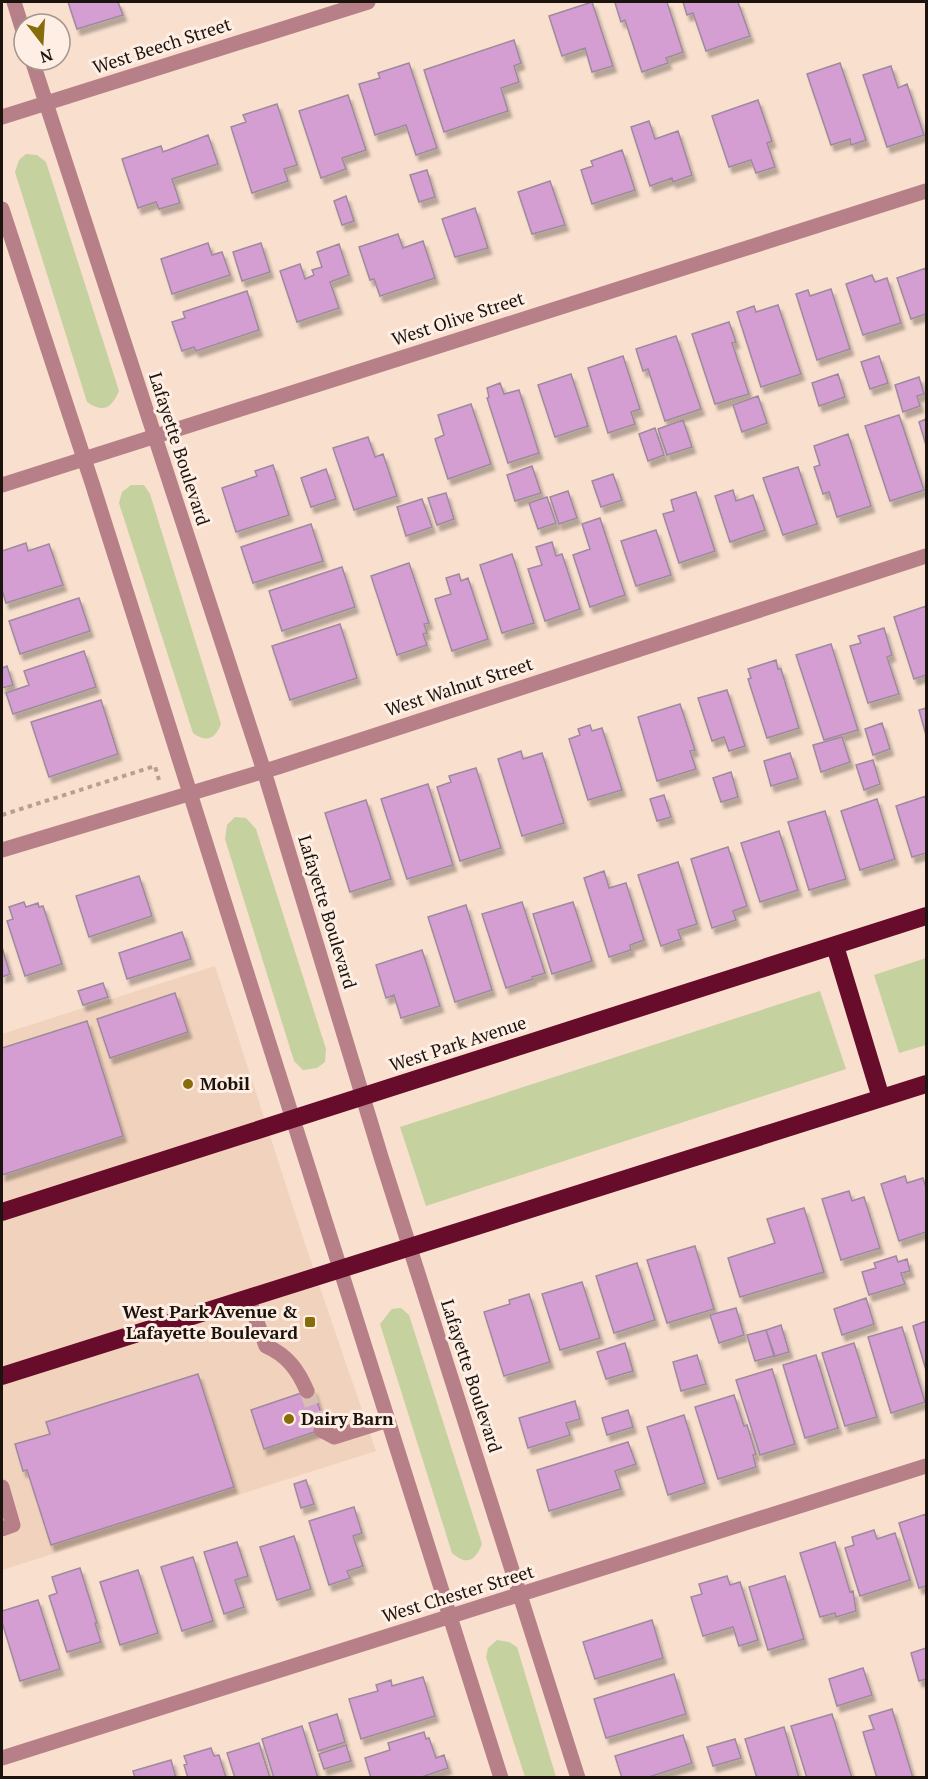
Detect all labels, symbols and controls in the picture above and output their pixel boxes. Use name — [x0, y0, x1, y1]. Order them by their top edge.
street label: West Beech Street — [89, 11, 234, 79]
north arrow — [12, 12, 72, 72]
text: N — [37, 44, 55, 69]
street label: West Olive Street — [388, 285, 527, 351]
street label: Lafayette Boulevard — [144, 369, 216, 528]
street label: West Walnut Street — [382, 651, 536, 721]
street label: Lafayette Boulevard — [293, 832, 363, 991]
street label: West Park Avenue — [386, 1010, 529, 1076]
place label: Mobil — [200, 1071, 250, 1095]
marker: Mobil — [181, 1077, 195, 1091]
street label: Lafayette Boulevard — [436, 1296, 508, 1455]
place label: West Park Avenue & Lafayette Boulevard — [122, 1299, 298, 1344]
marker: West Park Avenue & Lafayette Boulevard — [303, 1315, 317, 1329]
place label: Dairy Barn — [301, 1406, 394, 1430]
marker: Dairy Barn — [282, 1412, 296, 1426]
street label: West Chester Street — [379, 1558, 537, 1628]

